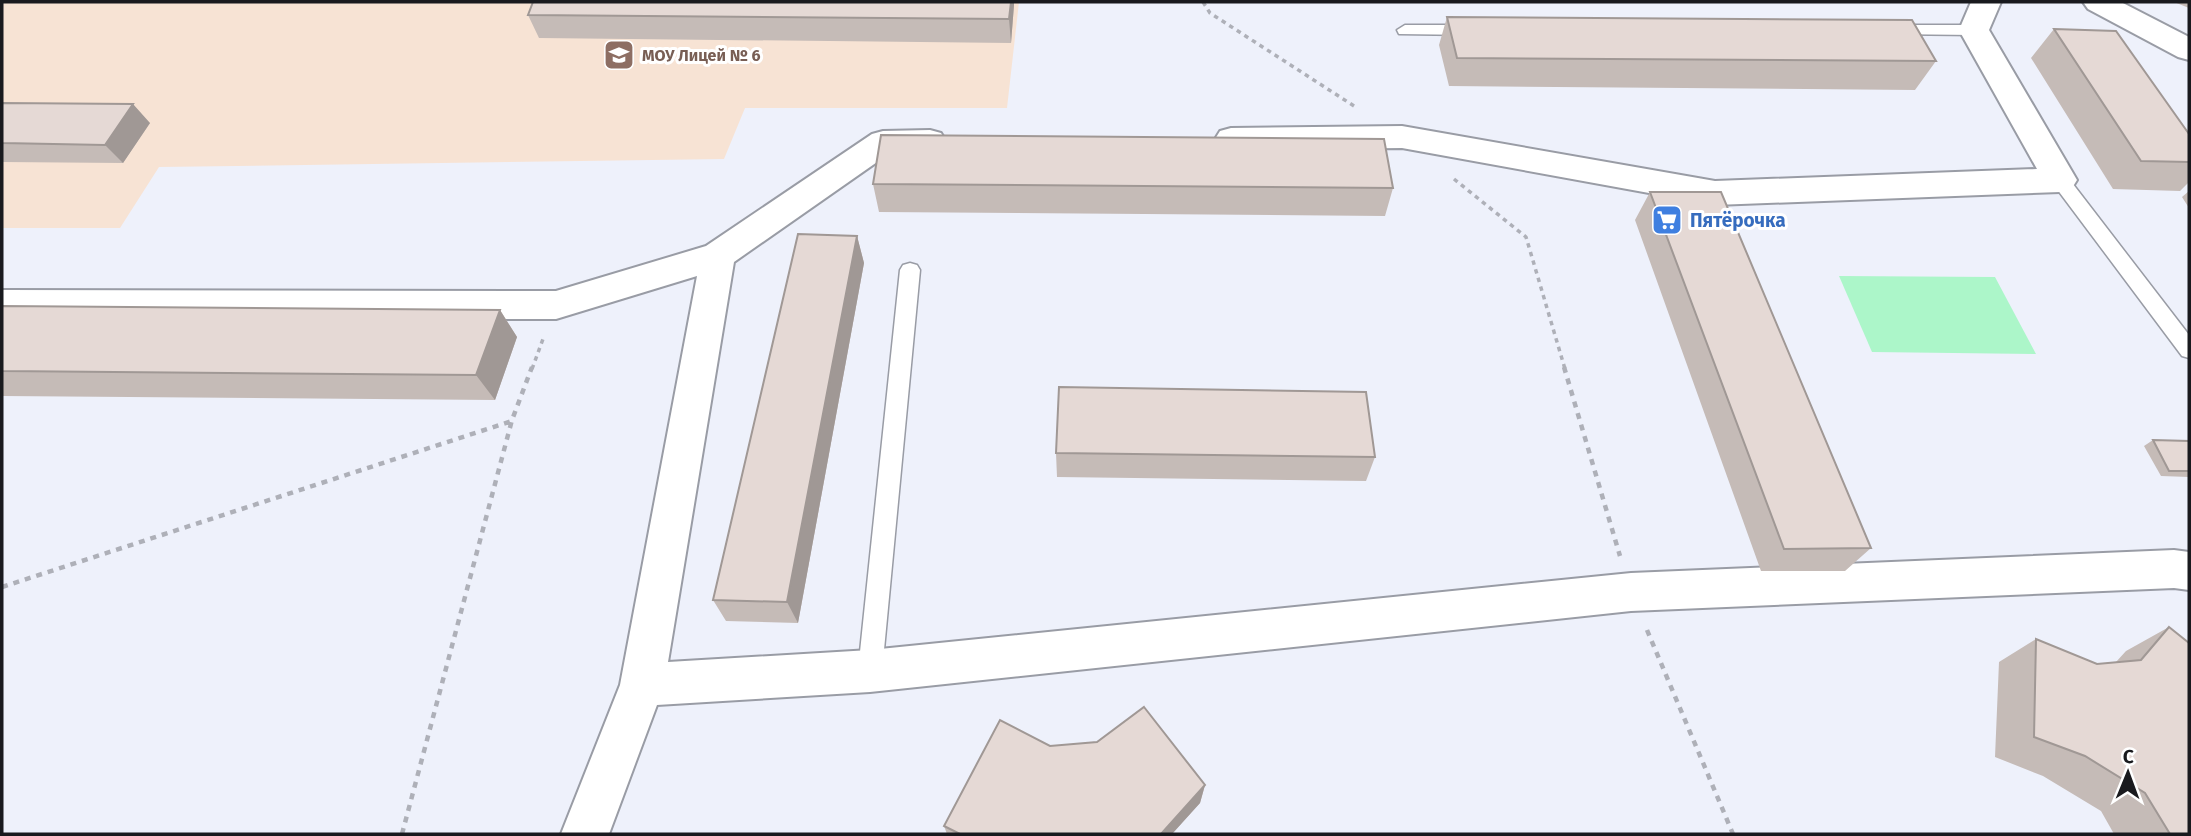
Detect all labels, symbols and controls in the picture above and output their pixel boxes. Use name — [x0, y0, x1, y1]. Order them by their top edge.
school or university icon: МОУ Лицей № 6 — [602, 38, 636, 72]
place label: МОУ Лицей № 6 — [642, 46, 761, 65]
supermarket icon: Пятёрочка — [1650, 203, 1684, 237]
place label: Пятёрочка — [1690, 209, 1786, 232]
north arrow — [2093, 738, 2163, 808]
text: С — [2123, 745, 2134, 768]

